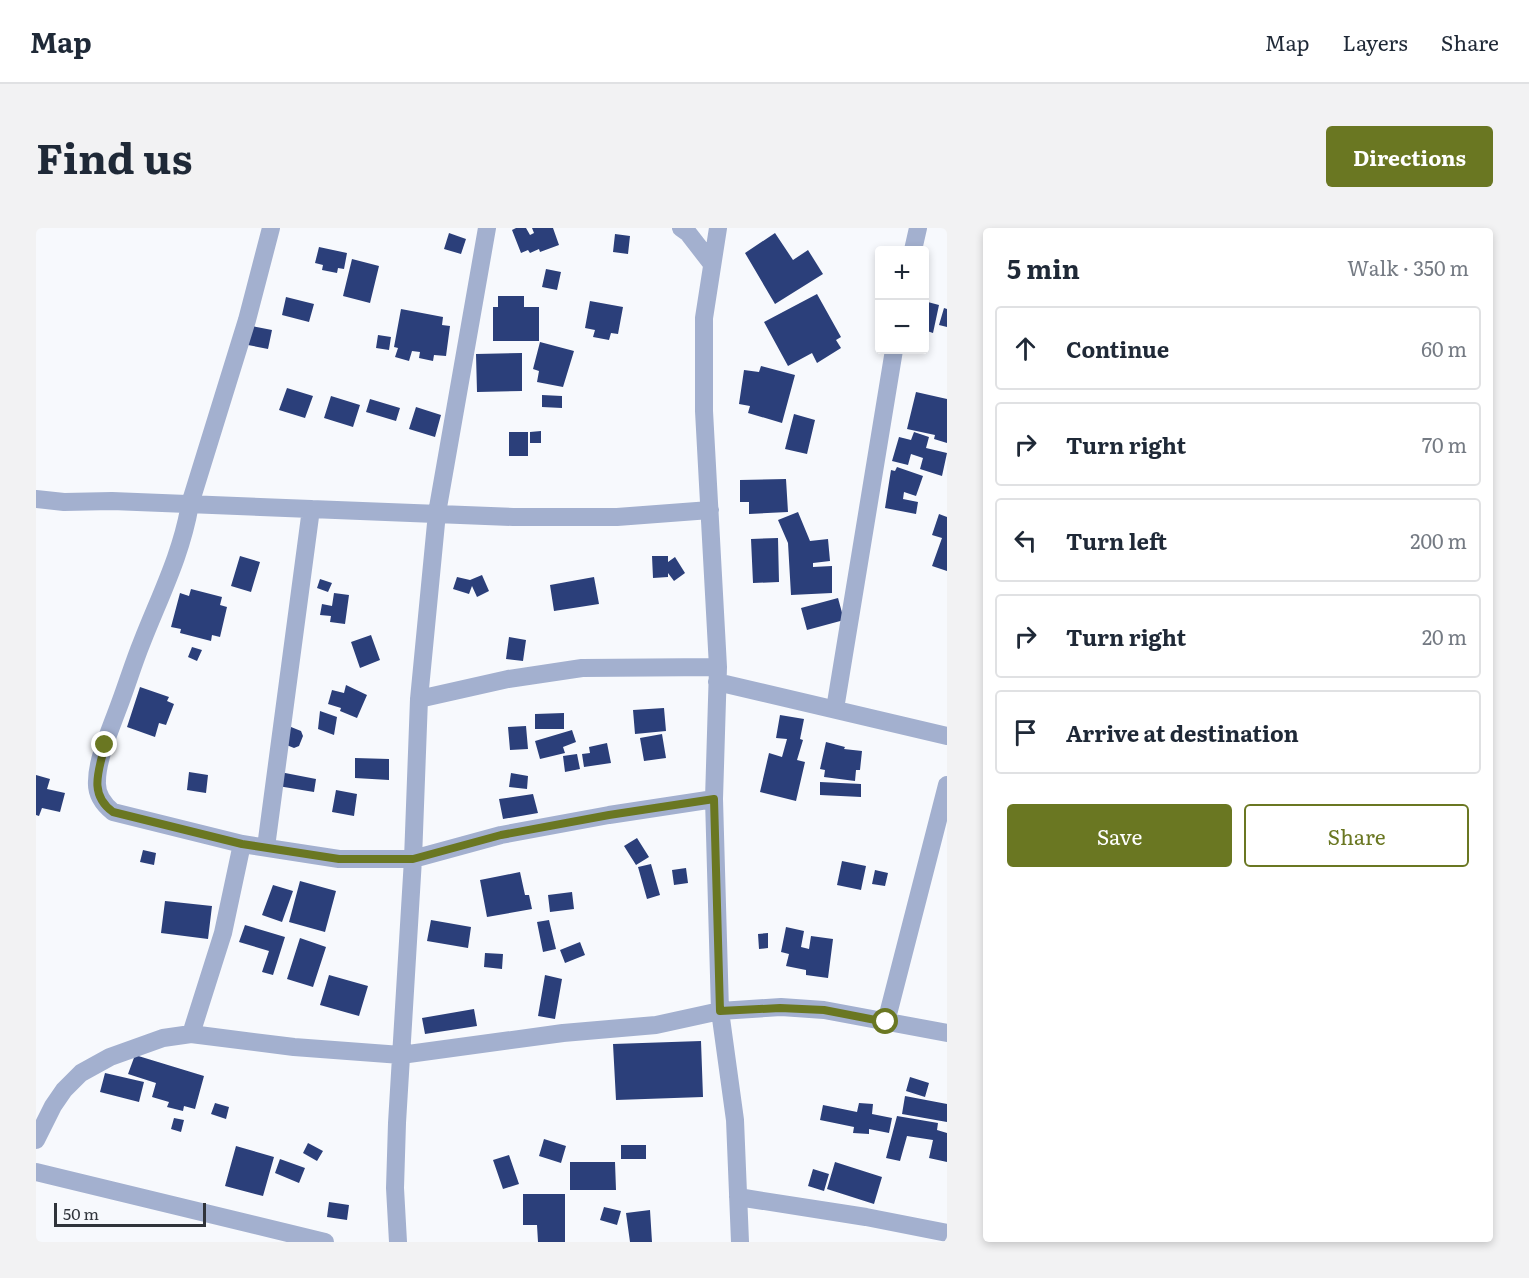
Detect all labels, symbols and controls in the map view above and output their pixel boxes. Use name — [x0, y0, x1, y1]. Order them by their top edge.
text: Map — [30, 20, 92, 62]
text: Map — [1265, 26, 1310, 57]
text: Layers — [1343, 26, 1408, 57]
text: Share — [1441, 26, 1499, 57]
text: Find us — [36, 125, 193, 187]
button: Directions — [1326, 126, 1493, 187]
map controls — [875, 246, 929, 354]
button: + — [875, 246, 929, 300]
text: 5 min — [1007, 248, 1080, 287]
text: Walk · 350 m — [1347, 252, 1469, 282]
button: − — [875, 300, 929, 354]
icon: ahead — [1009, 332, 1042, 365]
text: Continue — [1066, 332, 1169, 365]
text: 60 m — [1421, 333, 1467, 363]
icon: right — [1009, 428, 1042, 461]
text: Turn right — [1066, 428, 1186, 461]
text: 70 m — [1422, 429, 1467, 459]
icon: left — [1009, 524, 1042, 557]
text: Turn left — [1066, 524, 1167, 557]
text: 200 m — [1410, 525, 1467, 555]
icon: right — [1009, 620, 1042, 653]
text: Turn right — [1066, 620, 1186, 653]
text: 20 m — [1422, 621, 1467, 651]
icon: arrive — [1009, 716, 1042, 749]
text: Arrive at destination — [1066, 716, 1299, 749]
route end — [91, 731, 117, 757]
button: Save — [1007, 804, 1232, 867]
button: Share — [1244, 804, 1469, 867]
route start — [872, 1008, 898, 1034]
scale bar — [54, 1200, 206, 1228]
text: 50 m — [63, 1201, 99, 1225]

